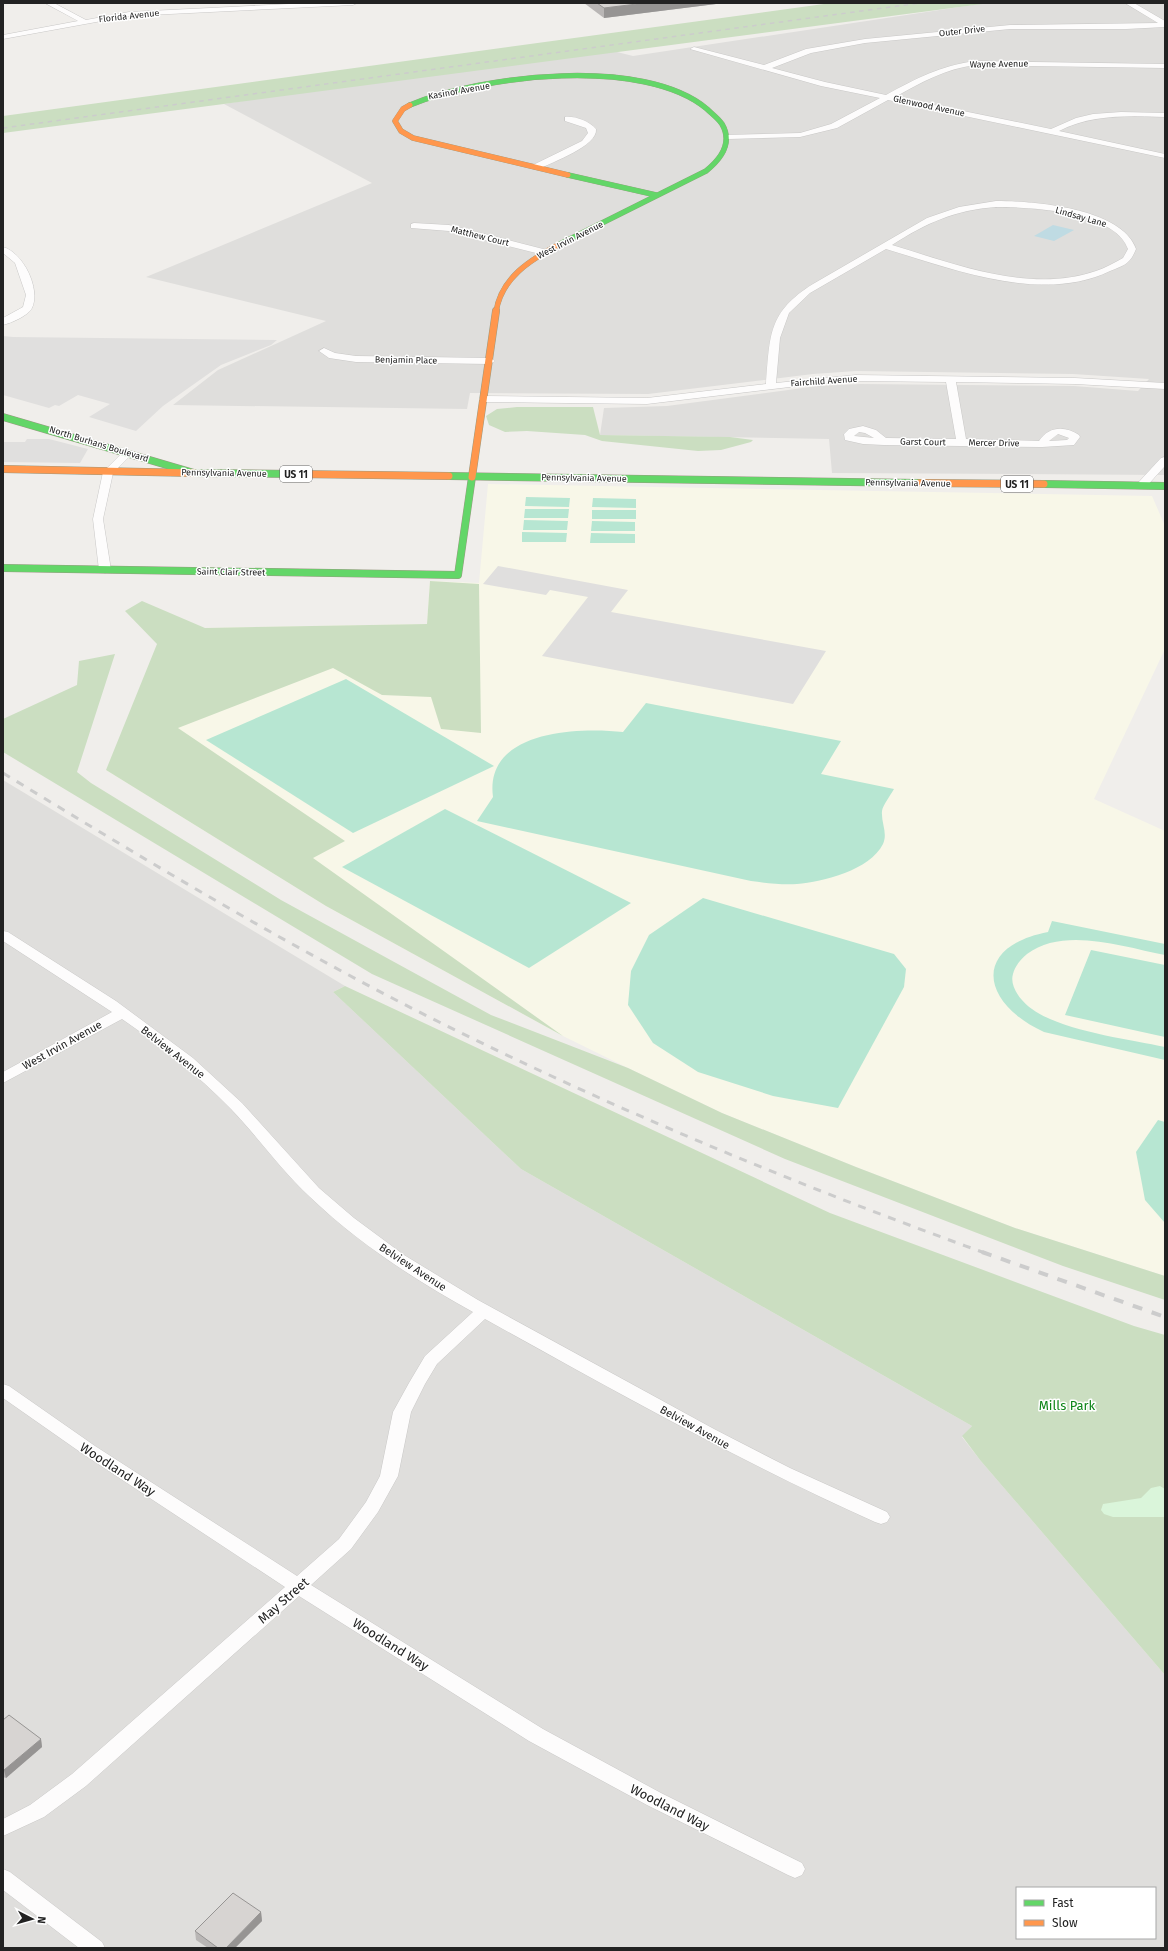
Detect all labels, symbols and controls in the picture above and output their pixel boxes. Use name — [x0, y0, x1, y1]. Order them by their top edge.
street label: Florida Avenue — [98, 8, 160, 24]
street label: Outer Drive — [938, 24, 986, 38]
street label: Wayne Avenue — [970, 58, 1029, 70]
street label: Kasinof Avenue — [427, 81, 491, 101]
street label: Glenwood Avenue — [892, 94, 966, 119]
street label: Lindsay Lane — [1054, 205, 1108, 229]
street label: West Irvin Avenue — [535, 219, 605, 261]
street label: Matthew Court — [450, 224, 511, 248]
street label: Benjamin Place — [375, 354, 437, 366]
street label: Fairchild Avenue — [790, 374, 858, 388]
street label: North Burhans Boulevard — [48, 424, 150, 464]
street label: Garst Court — [900, 437, 947, 447]
street label: Mercer Drive — [968, 438, 1020, 448]
road number: US 11 — [280, 466, 312, 482]
street label: Pennsylvania Avenue — [181, 467, 267, 479]
street label: Pennsylvania Avenue — [541, 472, 627, 484]
road number: US 11 — [1001, 476, 1033, 492]
street label: Pennsylvania Avenue — [865, 477, 951, 489]
street label: Saint Clair Street — [197, 566, 266, 578]
street label: West Irvin Avenue — [20, 1018, 104, 1073]
street label: Belview Avenue — [138, 1023, 207, 1081]
street label: Belview Avenue — [377, 1241, 449, 1294]
park label: Mills Park — [1039, 1398, 1096, 1413]
street label: Belview Avenue — [658, 1403, 732, 1452]
street label: Woodland Way — [77, 1439, 159, 1500]
street label: May Street — [255, 1574, 312, 1626]
street label: Woodland Way — [350, 1615, 432, 1674]
street label: Woodland Way — [628, 1781, 712, 1834]
legend — [1016, 1887, 1156, 1939]
text: Fast — [1052, 1896, 1074, 1910]
north arrow — [12, 1899, 52, 1939]
text: N — [35, 1916, 48, 1924]
text: Slow — [1052, 1916, 1078, 1930]

